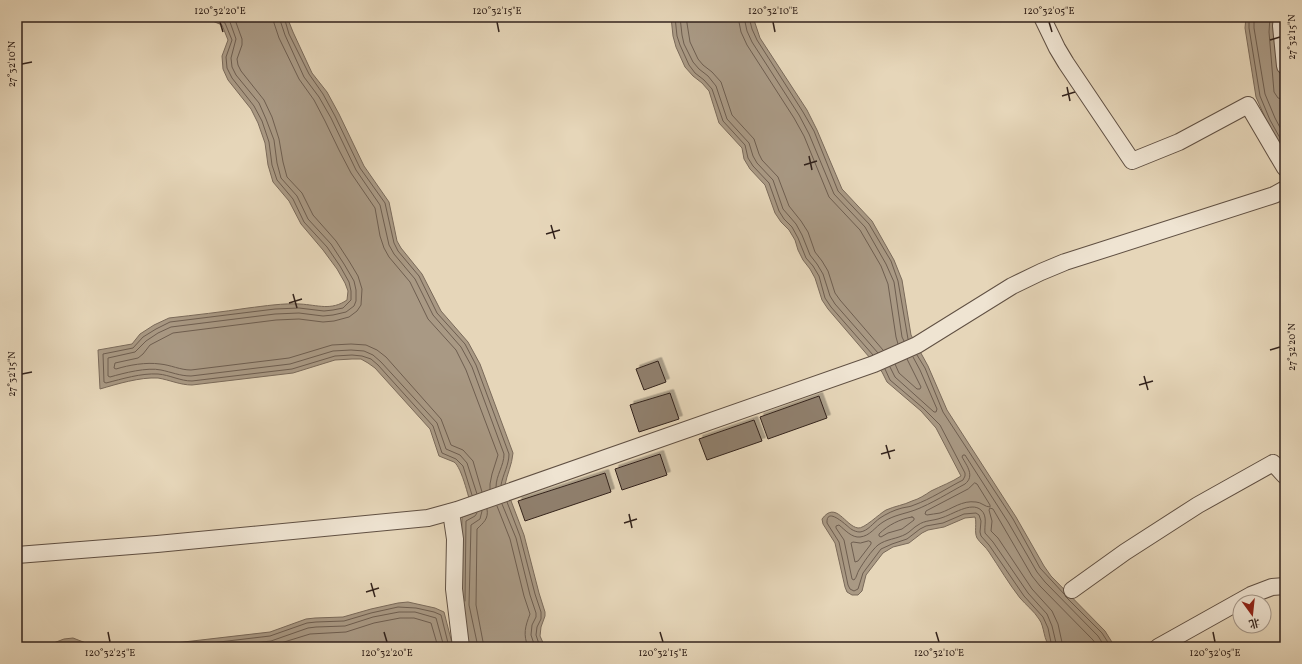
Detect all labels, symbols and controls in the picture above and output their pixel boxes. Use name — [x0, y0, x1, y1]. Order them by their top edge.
text: 120°32'20"E — [194, 4, 246, 18]
text: 120°32'15"E — [472, 4, 522, 18]
text: 120°32'10"E — [748, 4, 798, 18]
text: 120°32'05"E — [1024, 4, 1074, 18]
text: 27°32'15"N — [1285, 14, 1299, 60]
text: 27°32'10"N — [5, 40, 19, 87]
text: 27°32'20"N — [1285, 323, 1299, 371]
text: 27°32'15"N — [5, 351, 19, 397]
north arrow — [1232, 594, 1272, 634]
text: 北 — [1247, 614, 1261, 631]
text: 120°32'25"E — [85, 646, 135, 660]
text: 120°32'20"E — [361, 646, 413, 660]
text: 120°32'15"E — [638, 646, 688, 660]
text: 120°32'10"E — [914, 646, 964, 660]
text: 120°32'05"E — [1190, 646, 1240, 660]

